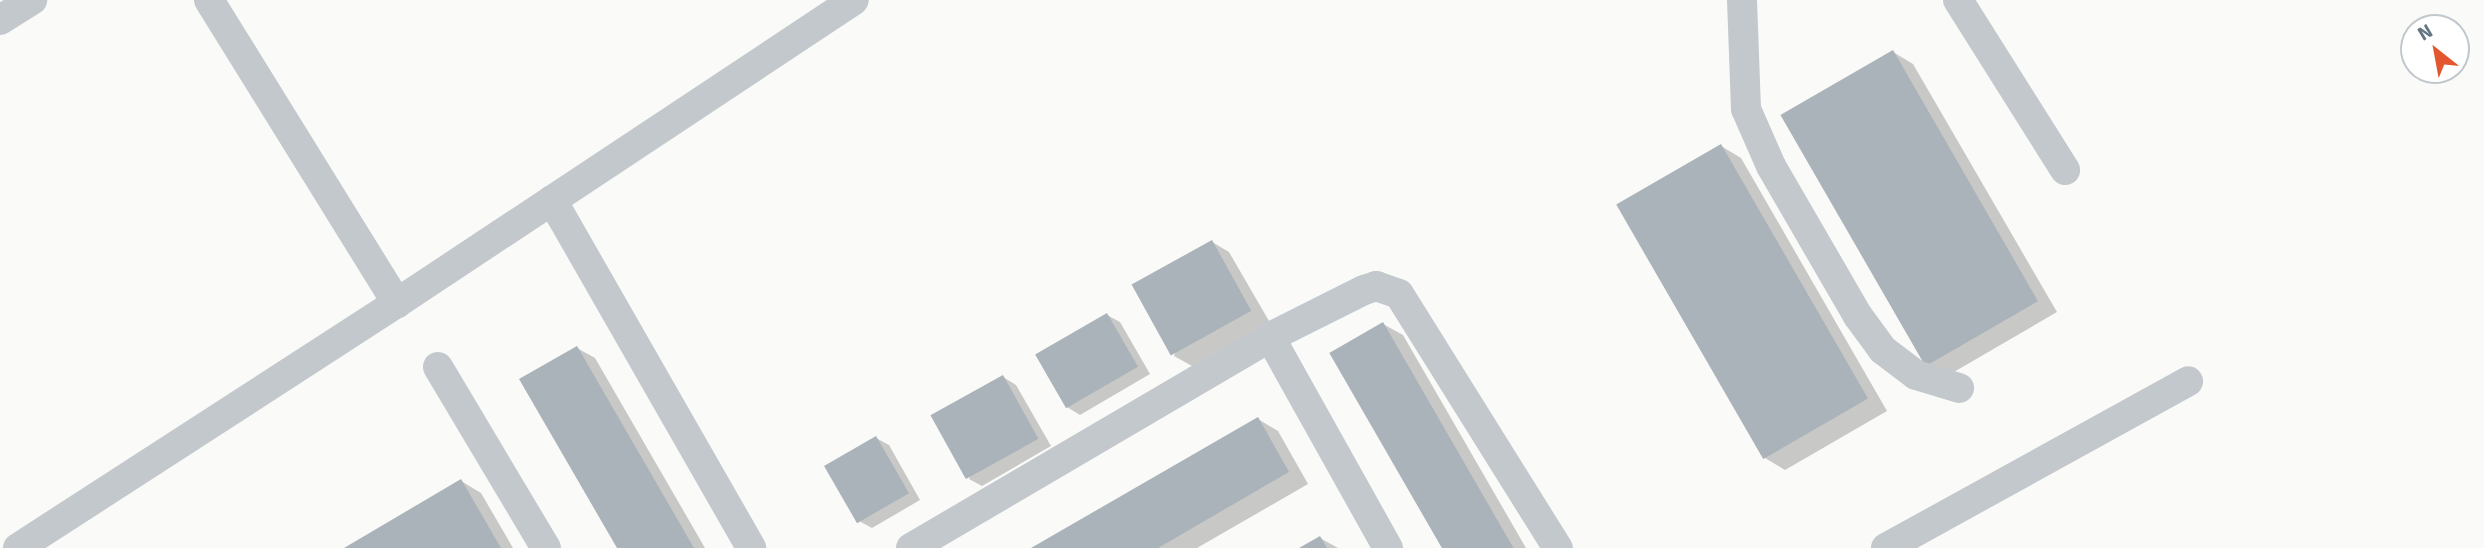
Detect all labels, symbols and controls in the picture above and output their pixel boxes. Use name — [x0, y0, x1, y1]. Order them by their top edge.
north arrow — [2400, 14, 2470, 84]
text: N — [2413, 19, 2437, 46]

